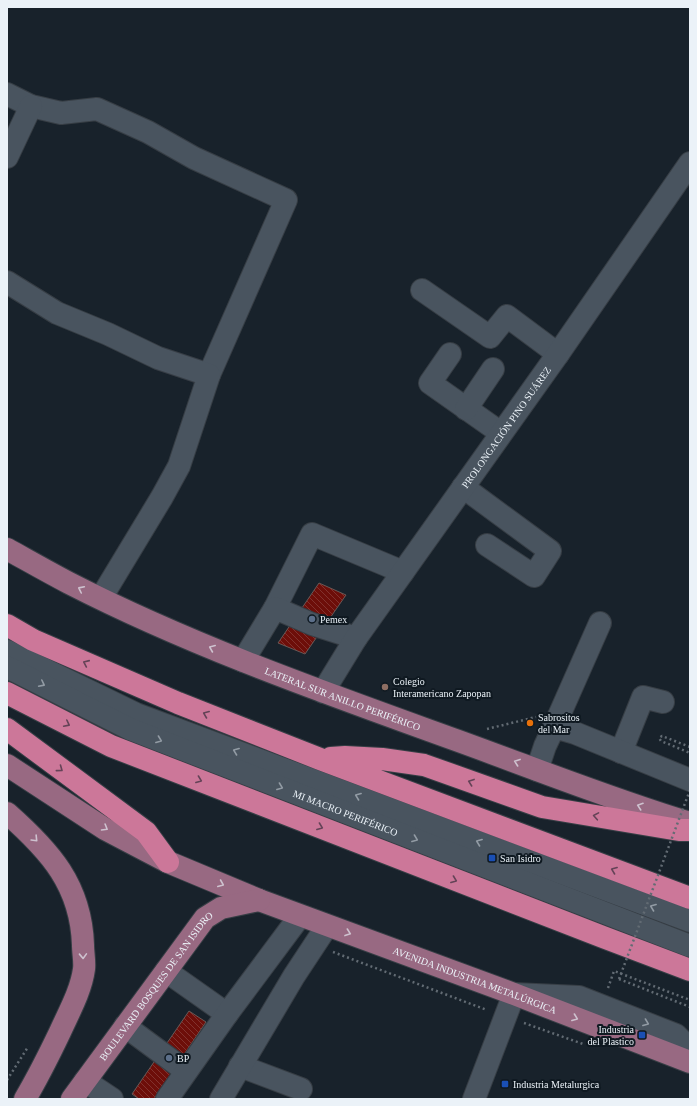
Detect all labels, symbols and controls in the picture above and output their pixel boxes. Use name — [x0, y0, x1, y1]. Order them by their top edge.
street label: PROLONGACIÓN PINO SUÁREZ — [459, 364, 553, 490]
one-way arrow — [78, 586, 85, 594]
marker: Pemex — [307, 614, 317, 624]
place label: Pemex — [320, 614, 347, 625]
one-way arrow — [209, 645, 217, 653]
one-way arrow — [83, 660, 91, 668]
street label: LATERAL SUR ANILLO PERIFÉRICO — [263, 665, 422, 732]
place label: Colegio Interamericano Zapopan — [393, 676, 491, 699]
one-way arrow — [38, 679, 45, 687]
marker: Colegio Interamericano Zapopan — [380, 682, 390, 692]
one-way arrow — [202, 711, 210, 719]
place label: Sabrositos del Mar — [538, 712, 580, 735]
marker: Sabrositos del Mar — [525, 718, 535, 728]
one-way arrow — [62, 719, 70, 727]
one-way arrow — [156, 736, 163, 744]
one-way arrow — [232, 747, 239, 755]
one-way arrow — [514, 759, 521, 767]
one-way arrow — [56, 765, 63, 772]
one-way arrow — [195, 776, 202, 784]
one-way arrow — [468, 778, 475, 786]
one-way arrow — [277, 783, 284, 791]
street label: MI MACRO PERIFÉRICO — [292, 787, 399, 838]
one-way arrow — [354, 793, 361, 801]
one-way arrow — [636, 803, 643, 811]
one-way arrow — [593, 813, 599, 821]
one-way arrow — [101, 823, 108, 830]
one-way arrow — [317, 823, 324, 831]
one-way arrow — [30, 834, 38, 842]
one-way arrow — [411, 835, 418, 843]
one-way arrow — [476, 838, 483, 847]
marker: San Isidro — [487, 853, 497, 863]
place label: San Isidro — [500, 853, 541, 864]
one-way arrow — [611, 866, 618, 874]
one-way arrow — [451, 875, 458, 883]
one-way arrow — [218, 880, 225, 888]
one-way arrow — [650, 904, 657, 912]
street label: BOULEVARD BOSQUES DE SAN ISIDRO — [97, 909, 215, 1062]
one-way arrow — [345, 929, 352, 937]
street label: AVENIDA INDUSTRIA METALÚRGICA — [391, 944, 559, 1016]
one-way arrow — [79, 953, 88, 959]
one-way arrow — [571, 1013, 578, 1021]
one-way arrow — [642, 1019, 649, 1027]
place label: Industria del Plastico — [588, 1024, 635, 1047]
marker: Industria del Plastico — [637, 1030, 647, 1040]
marker: BP — [164, 1053, 174, 1063]
place label: BP — [177, 1053, 190, 1064]
marker: Industria Metalurgica — [500, 1079, 510, 1089]
place label: Industria Metalurgica — [513, 1079, 600, 1090]

